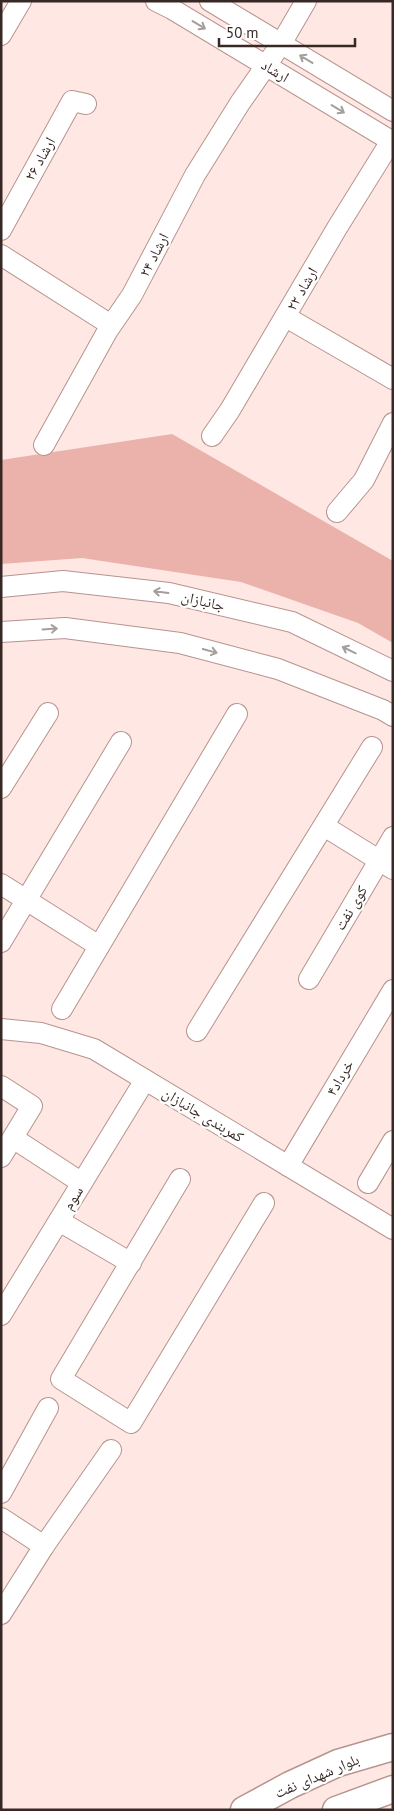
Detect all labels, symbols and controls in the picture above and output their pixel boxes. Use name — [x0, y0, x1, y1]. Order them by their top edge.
scale bar — [219, 15, 355, 47]
one-way arrow — [191, 21, 205, 31]
text: 50 m — [226, 23, 259, 42]
one-way arrow — [300, 54, 314, 64]
street label: ارشاد — [258, 55, 293, 86]
one-way arrow — [330, 105, 344, 115]
street label: ارشاد ۲۶ — [20, 134, 59, 184]
street label: ارشاد ۲۴ — [134, 230, 173, 280]
street label: ارشاد ۲۲ — [282, 264, 321, 314]
street label: جانبازان — [179, 586, 227, 616]
one-way arrow — [154, 587, 170, 597]
one-way arrow — [42, 625, 58, 634]
one-way arrow — [342, 645, 357, 654]
one-way arrow — [202, 647, 218, 656]
street label: کوی نفت — [330, 882, 372, 934]
street label: خرداد۴ — [322, 1056, 358, 1099]
street label: کمربندی جانبازان — [159, 1083, 247, 1147]
street label: سوم — [58, 1182, 88, 1214]
street label: بلوار شهدای نفت — [272, 1749, 362, 1803]

